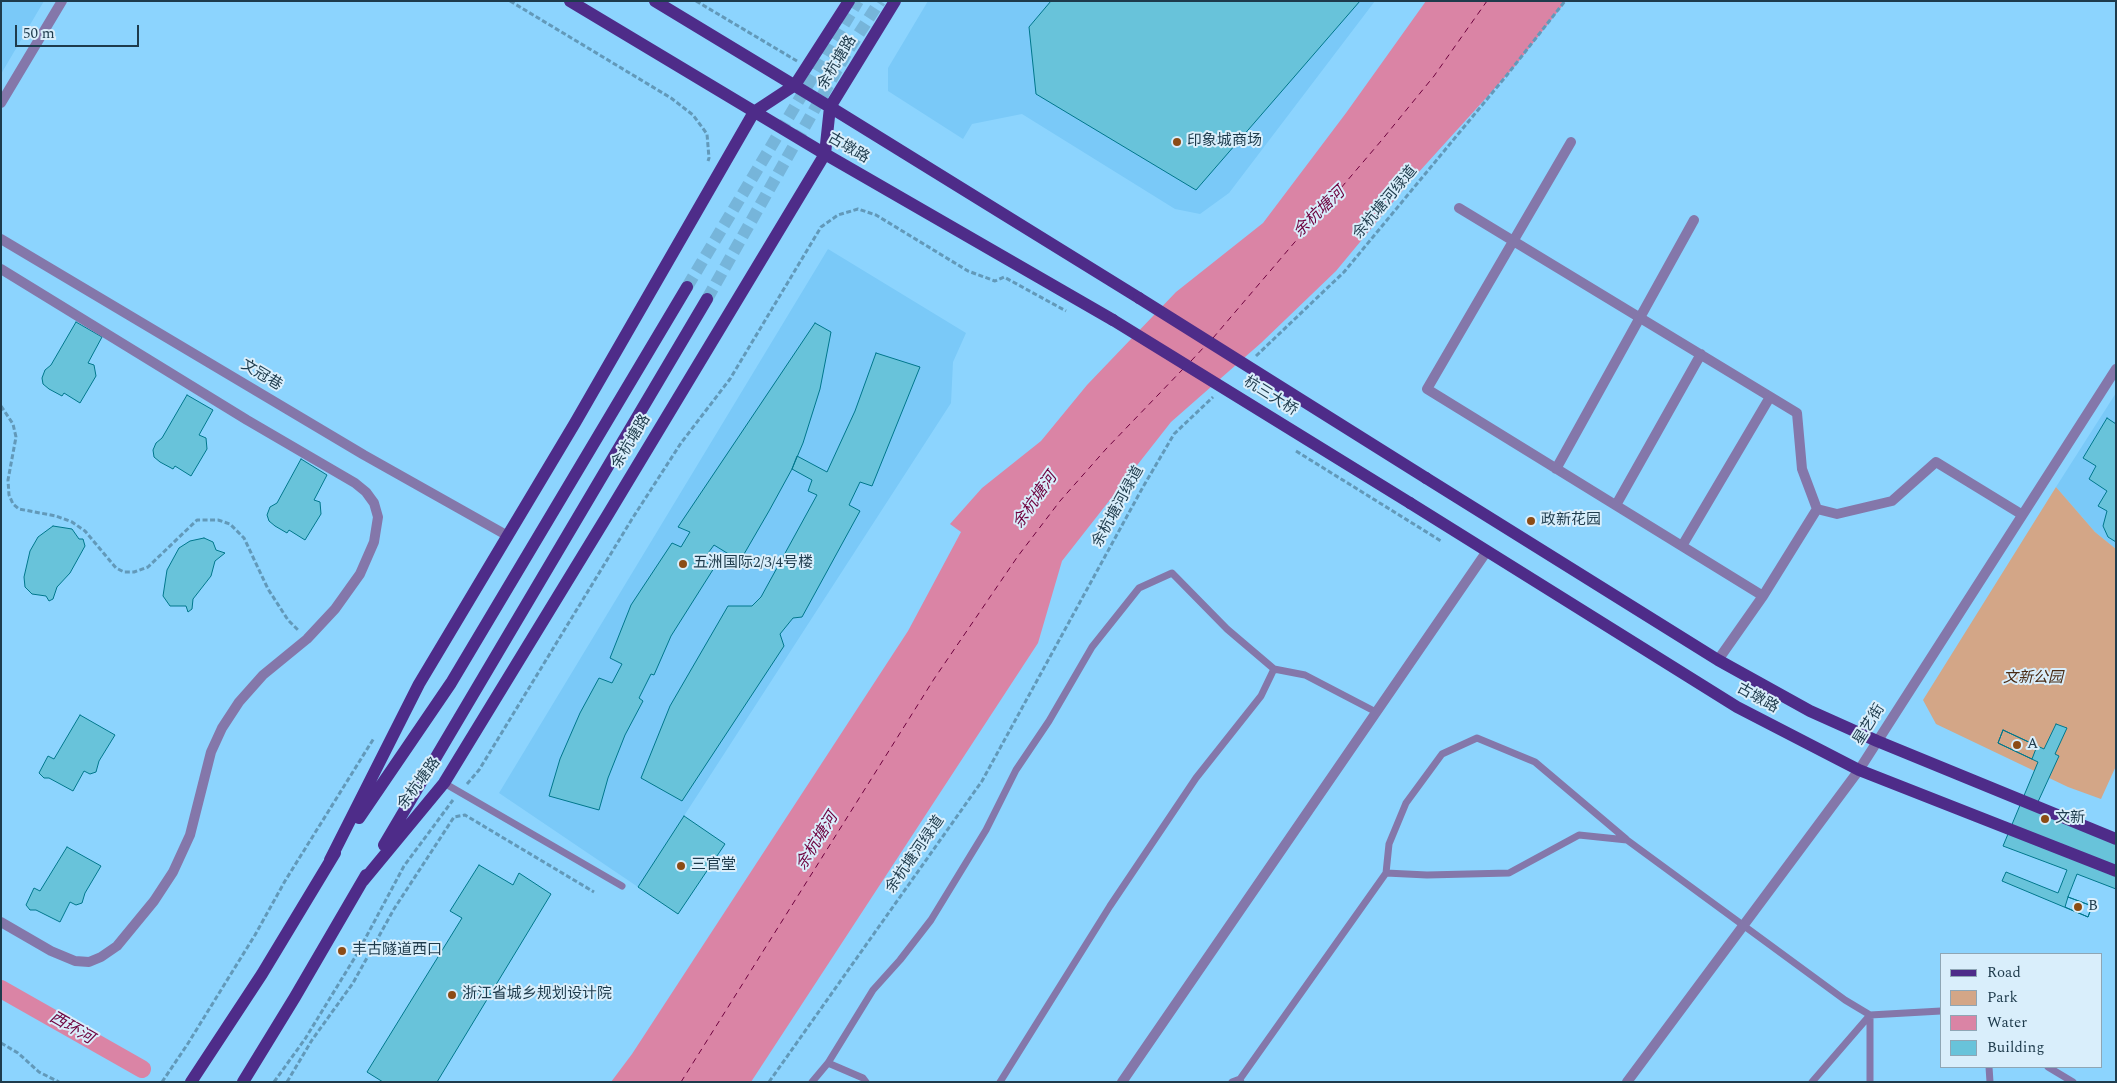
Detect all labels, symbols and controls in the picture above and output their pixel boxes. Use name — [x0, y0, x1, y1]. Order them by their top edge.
scale bar — [18, 15, 141, 47]
text: 50 m — [23, 22, 55, 45]
street label: 余杭塘路 — [815, 33, 861, 93]
street label: 古墩路 — [824, 130, 872, 168]
place label: 印象城商场 — [1187, 133, 1262, 151]
marker: 印象城商场 — [1171, 136, 1183, 148]
street label: 余杭塘河绿道 — [1350, 163, 1422, 243]
water label: 余杭塘河 — [1290, 184, 1350, 242]
street label: 文冠巷 — [237, 357, 285, 395]
street label: 杭三大桥 — [1240, 373, 1300, 421]
street label: 余杭塘路 — [609, 412, 655, 472]
street label: 余杭塘河绿道 — [1089, 463, 1149, 551]
water label: 余杭塘河 — [1010, 469, 1062, 533]
place label: 政新花园 — [1541, 512, 1601, 530]
marker: 政新花园 — [1525, 515, 1537, 527]
place label: 五洲国际2/3/4号楼 — [693, 555, 813, 573]
marker: 五洲国际2/3/4号楼 — [677, 558, 689, 570]
park label: 文新公园 — [2003, 670, 2063, 688]
street label: 古墩路 — [1733, 680, 1781, 718]
street label: 星艺街 — [1850, 701, 1890, 749]
place label: A — [2027, 736, 2038, 754]
marker: A — [2011, 739, 2023, 751]
street label: 余杭塘路 — [395, 755, 445, 813]
water label: 余杭塘河 — [793, 810, 843, 874]
place label: 文新 — [2055, 810, 2085, 828]
street label: 余杭塘河绿道 — [883, 813, 949, 897]
marker: 文新 — [2039, 813, 2051, 825]
place label: 三官堂 — [691, 857, 736, 875]
marker: 三官堂 — [675, 860, 687, 872]
place label: B — [2088, 898, 2098, 916]
marker: B — [2072, 901, 2084, 913]
place label: 丰古隧道西口 — [352, 942, 442, 960]
marker: 丰古隧道西口 — [336, 945, 348, 957]
legend — [1940, 953, 2102, 1068]
text: Road — [1987, 961, 2021, 984]
place label: 浙江省城乡规划设计院 — [462, 986, 612, 1004]
text: Park — [1987, 986, 2018, 1009]
marker: 浙江省城乡规划设计院 — [446, 989, 458, 1001]
water label: 西环河 — [45, 1009, 97, 1049]
text: Water — [1987, 1011, 2027, 1034]
text: Building — [1987, 1036, 2044, 1059]

